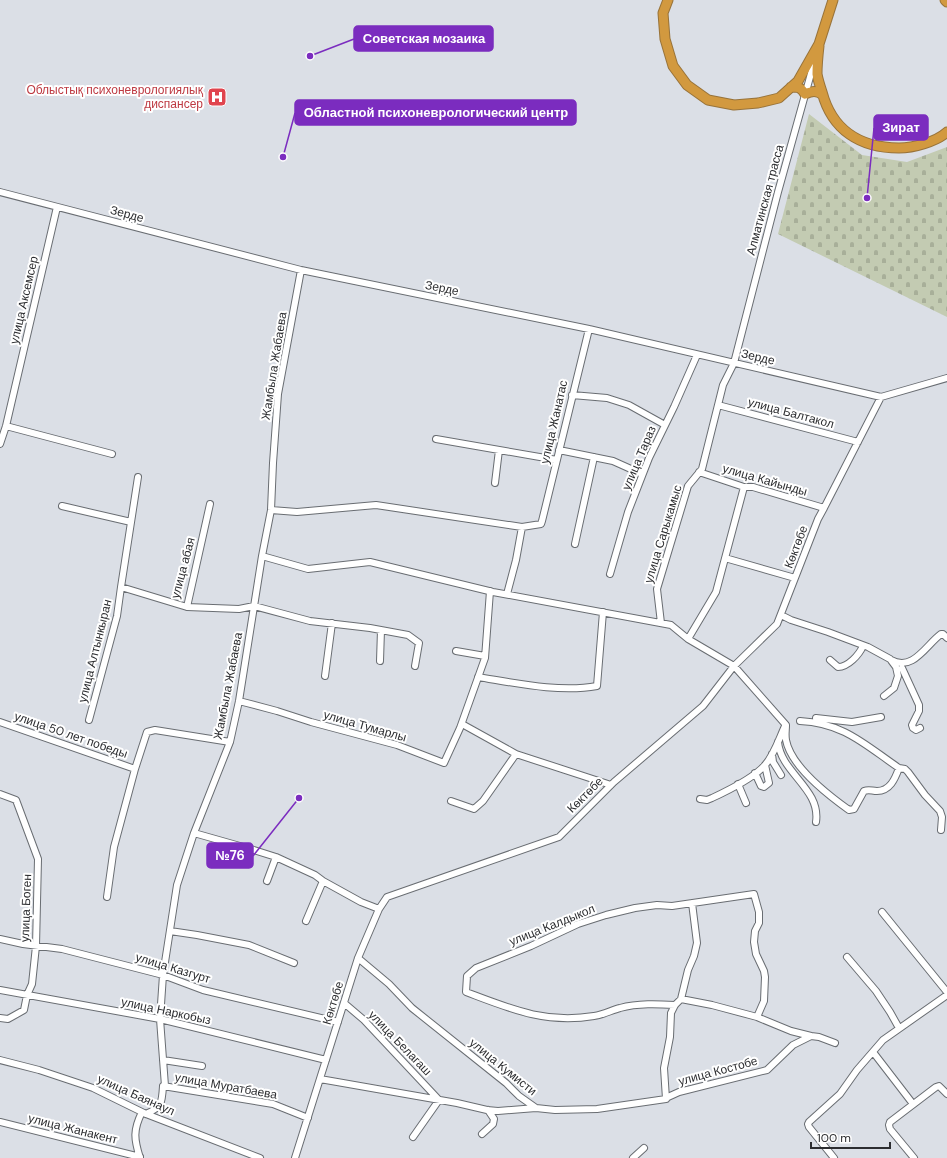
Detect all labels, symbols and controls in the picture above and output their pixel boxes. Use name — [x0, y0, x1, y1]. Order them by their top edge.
callout: Советская мозаика — [354, 26, 493, 51]
text: Советская мозаика — [363, 30, 486, 47]
place label: Облыстық психоневрологиялық диспансер — [26, 82, 204, 112]
hospital icon: Облыстық психоневрологиялық диспансер — [206, 86, 228, 108]
callout: Областной психоневрологический центр — [295, 100, 576, 125]
text: Областной психоневрологический центр — [304, 104, 568, 121]
callout: Зират — [874, 115, 928, 140]
text: Зират — [882, 119, 920, 136]
street label: Алматинская трасса — [743, 143, 788, 257]
street label: Зерде — [109, 202, 146, 226]
street label: улица Аксемсер — [6, 254, 42, 346]
street label: Зерде — [424, 277, 461, 299]
street label: Жамбыла Жабаева — [258, 311, 290, 421]
street label: Зерде — [740, 345, 777, 369]
street label: улица Жанатас — [537, 379, 571, 465]
street label: улица Балтакол — [746, 394, 836, 432]
street label: улица Тараз — [618, 423, 660, 493]
street label: улица Кайынды — [721, 460, 809, 500]
street label: улица Сарыкамыс — [640, 483, 686, 585]
street label: Көктөбе — [781, 523, 812, 571]
street label: улица абая — [167, 536, 199, 600]
street label: улица Алтынкыран — [74, 598, 116, 704]
street label: Жамбыла Жабаева — [210, 631, 246, 741]
street label: улица Тумарлы — [322, 707, 408, 745]
street label: улица 50 лет победы — [12, 708, 130, 762]
street label: Көктөбе — [564, 773, 607, 816]
callout: №76 — [207, 843, 253, 868]
text: №76 — [215, 847, 245, 864]
street label: улица Боген — [17, 874, 35, 942]
street label: улица Калдыкол — [507, 900, 597, 950]
street label: улица Казгурт — [134, 949, 213, 987]
street label: Көктөбе — [319, 979, 347, 1027]
street label: улица Наркобыз — [120, 994, 213, 1028]
street label: улица Белагаш — [365, 1007, 435, 1079]
street label: улица Кумисти — [466, 1035, 540, 1099]
street label: улица Костобе — [677, 1053, 760, 1089]
street label: улица Муратбаева — [174, 1069, 279, 1103]
street label: улица Баянаул — [95, 1071, 177, 1119]
street label: улица Жанакент — [27, 1110, 120, 1148]
scale bar — [811, 1124, 890, 1150]
text: 100 m — [817, 1130, 851, 1146]

